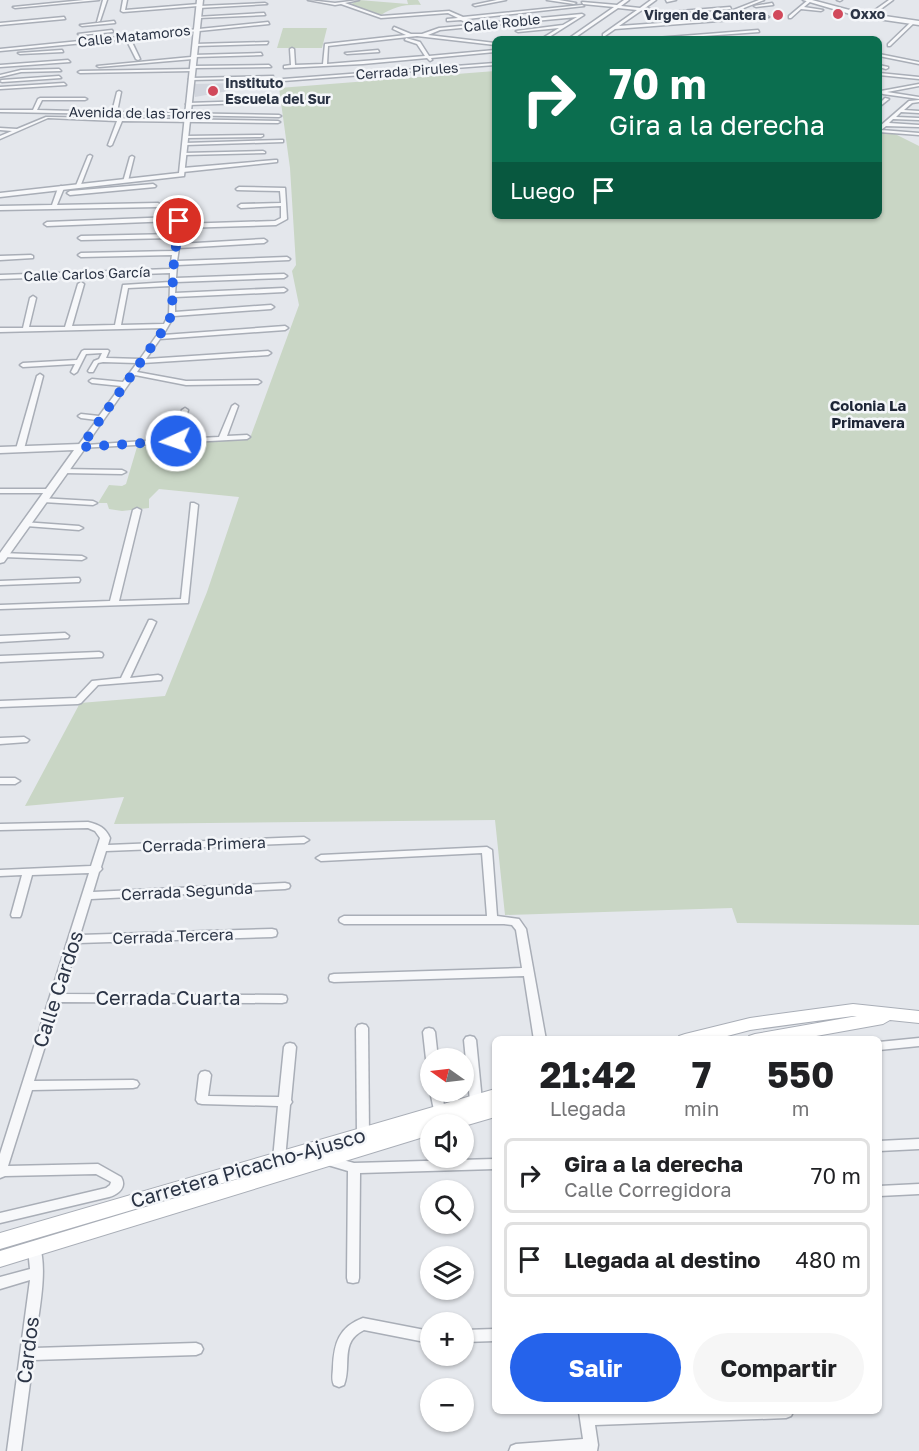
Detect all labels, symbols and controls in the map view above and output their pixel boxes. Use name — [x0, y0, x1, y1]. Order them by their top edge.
place label: Oxxo — [850, 5, 885, 22]
place label: Virgen de Cantera — [644, 6, 766, 23]
marker: Oxxo — [831, 7, 845, 21]
marker: Virgen de Cantera — [771, 8, 785, 22]
street label: Calle Roble — [463, 10, 541, 35]
street label: Calle Matamoros — [77, 21, 191, 50]
street label: Cerrada Pirules — [355, 58, 459, 83]
text: 70 m — [609, 58, 706, 108]
icon: right — [510, 60, 588, 138]
place label: Instituto Escuela del Sur — [225, 74, 331, 107]
marker: Instituto Escuela del Sur — [206, 84, 220, 98]
street label: Avenida de las Torres — [69, 103, 211, 122]
text: Gira a la derecha — [609, 109, 825, 141]
icon: arrive — [587, 174, 620, 207]
text: Luego — [510, 177, 575, 204]
pin — [153, 195, 204, 246]
icon: arrive — [162, 204, 195, 237]
street label: Calle Carlos García — [23, 263, 151, 284]
district label: Colonia La Primavera — [830, 396, 907, 431]
position arrow — [144, 409, 208, 473]
street label: Cerrada Primera — [142, 832, 266, 856]
street label: Cerrada Segunda — [120, 878, 254, 904]
street label: Cerrada Tercera — [112, 924, 234, 948]
street label: Calle Cardos — [27, 927, 87, 1050]
street label: Cerrada Cuarta — [96, 985, 241, 1009]
north arrow — [420, 1048, 474, 1102]
map controls — [420, 1048, 474, 1432]
text: 21:42 — [540, 1053, 636, 1096]
text: 7 — [692, 1053, 711, 1096]
text: 550 — [767, 1053, 834, 1096]
text: Llegada — [550, 1096, 626, 1120]
text: min — [684, 1096, 719, 1120]
text: m — [792, 1096, 809, 1120]
button: sound — [420, 1114, 474, 1168]
street label: Carretera Picacho-Ajusco — [128, 1122, 368, 1212]
text: Gira a la derecha — [564, 1150, 743, 1177]
icon: right — [513, 1159, 546, 1192]
text: 70 m — [811, 1162, 861, 1189]
text: Calle Corregidora — [564, 1177, 732, 1201]
button: search — [420, 1180, 474, 1234]
icon: arrive — [513, 1243, 546, 1276]
button: layers — [420, 1246, 474, 1300]
text: Llegada al destino — [564, 1246, 761, 1273]
text: 480 m — [796, 1246, 861, 1273]
button: + — [420, 1312, 474, 1366]
street label: Cardos — [11, 1315, 43, 1385]
button: Salir — [510, 1333, 681, 1402]
button: Compartir — [693, 1333, 864, 1402]
button: − — [420, 1378, 474, 1432]

